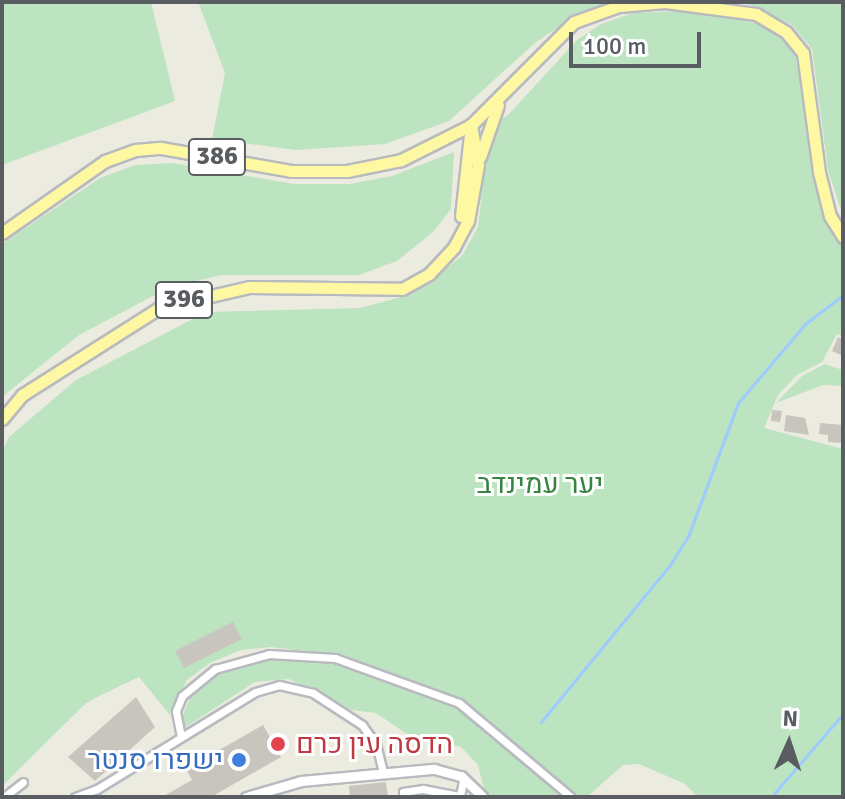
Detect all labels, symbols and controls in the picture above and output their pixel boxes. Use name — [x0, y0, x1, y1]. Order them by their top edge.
scale bar — [573, 16, 705, 66]
text: 100 m — [583, 31, 646, 61]
road number: 386 — [187, 135, 247, 179]
road number: 396 — [154, 278, 214, 322]
park label: יער עמינדב — [477, 467, 603, 501]
north arrow — [749, 703, 829, 783]
text: N — [782, 705, 799, 732]
place label: הדסה עין כרם — [296, 727, 453, 761]
marker: הדסה עין כרם — [267, 733, 289, 755]
place label: ישפרו סנטר — [88, 743, 223, 777]
marker: ישפרו סנטר — [230, 751, 248, 769]

